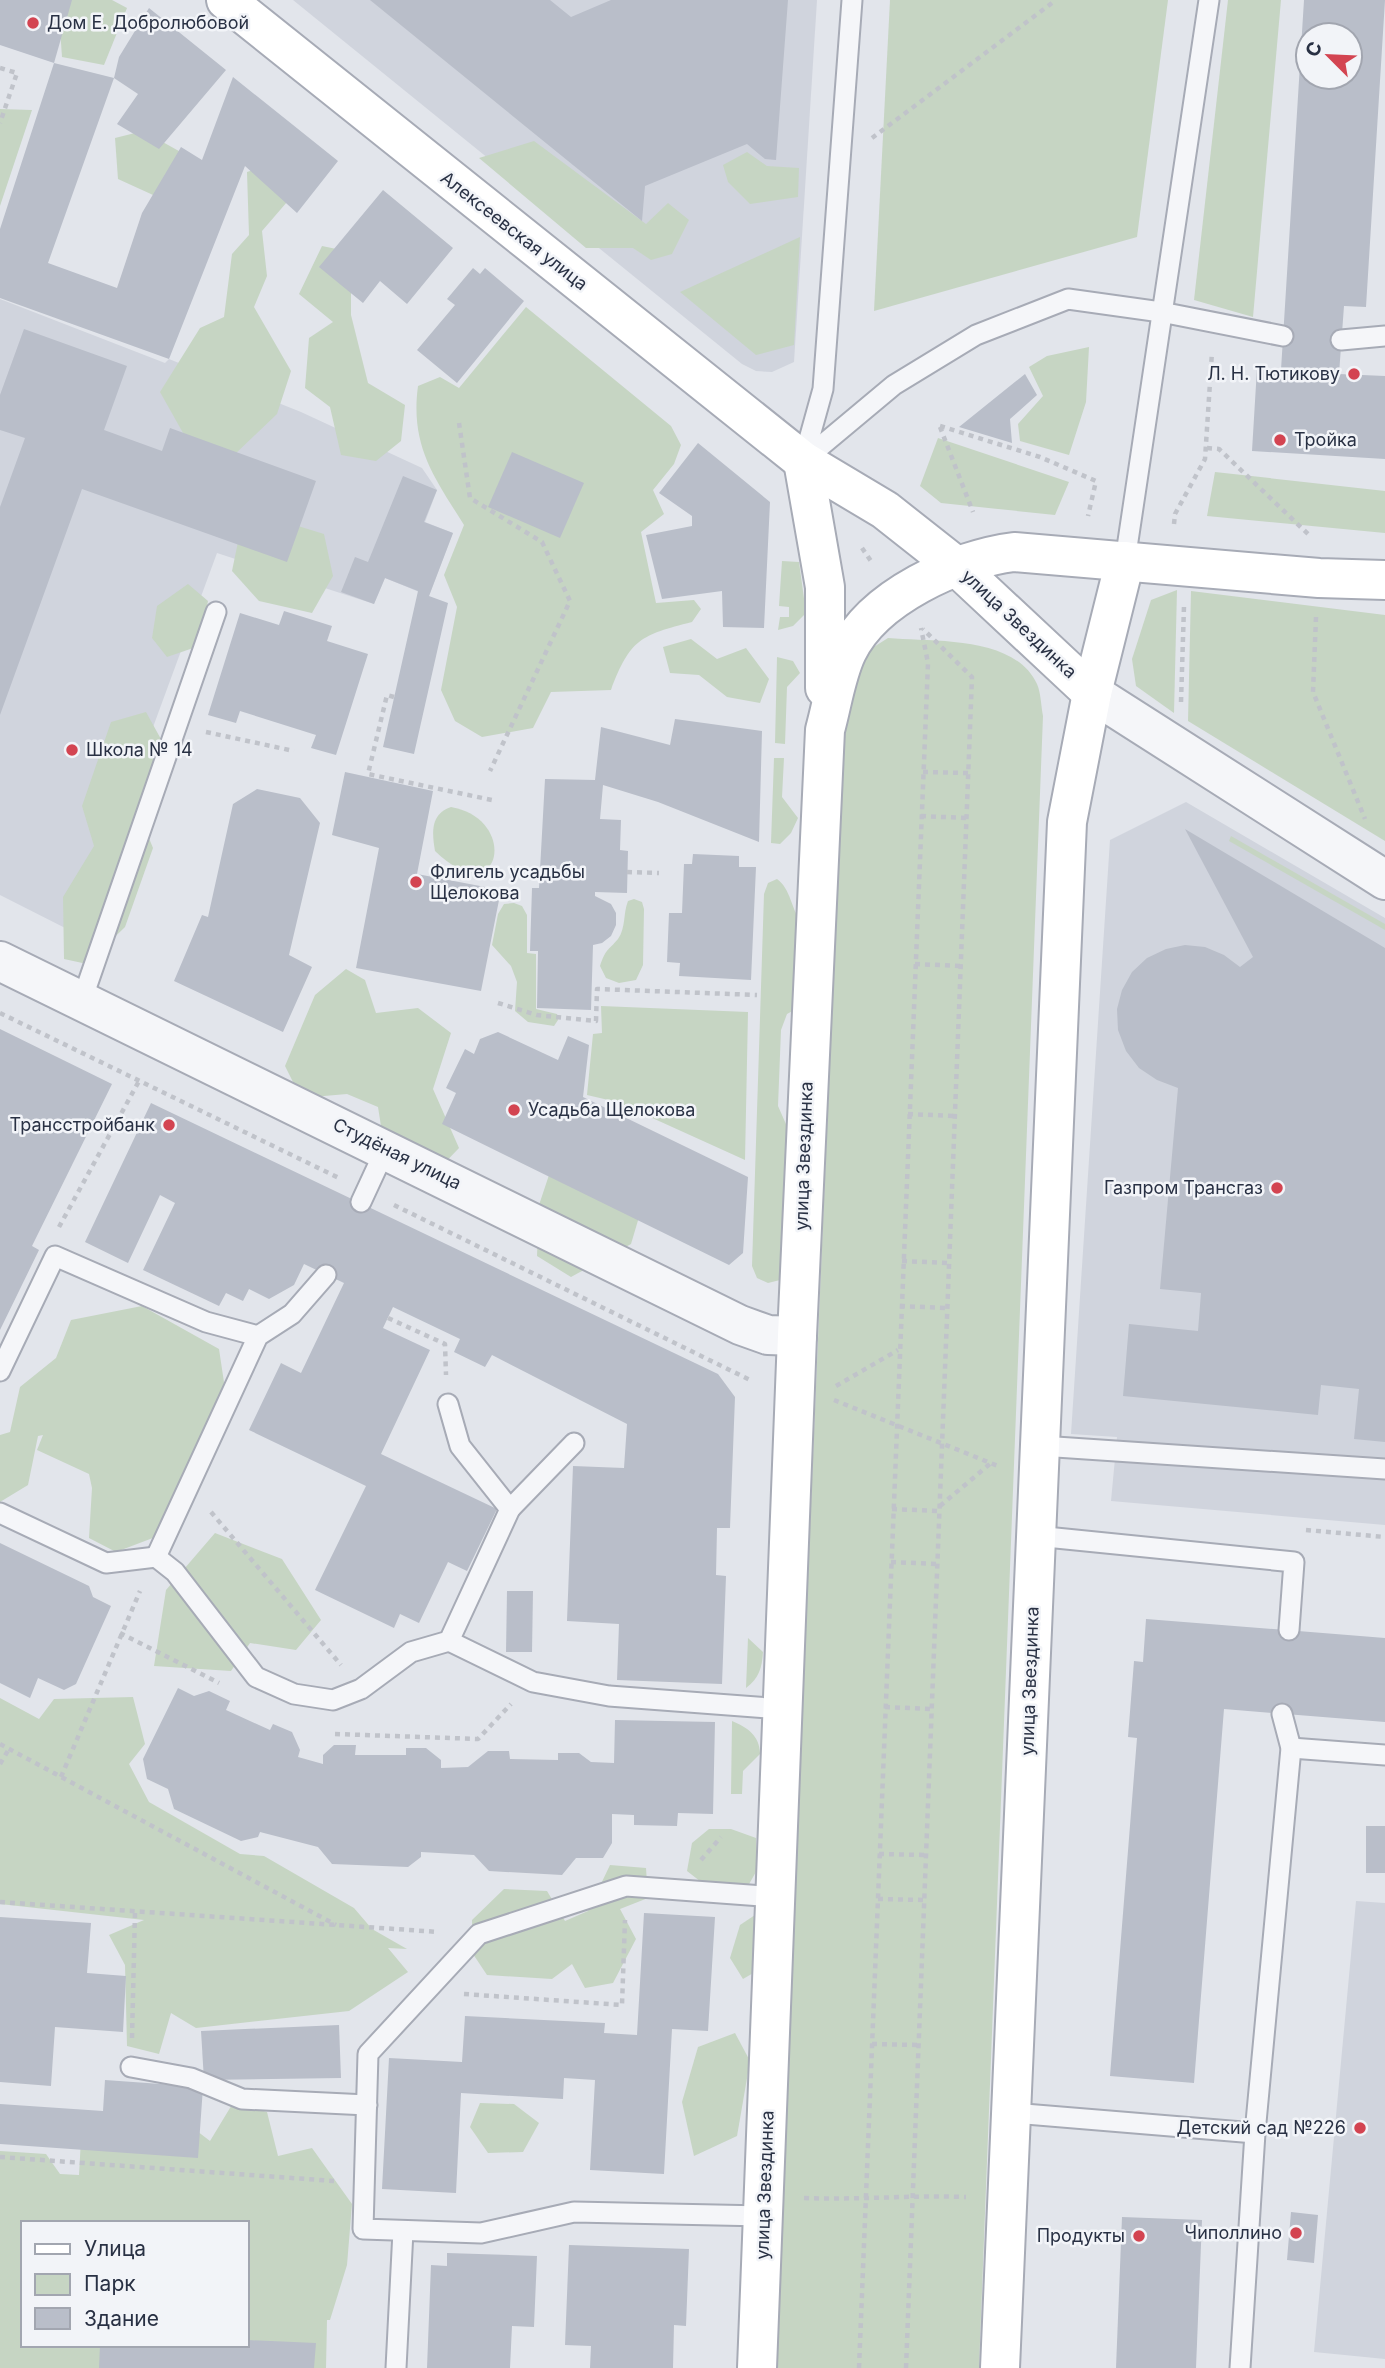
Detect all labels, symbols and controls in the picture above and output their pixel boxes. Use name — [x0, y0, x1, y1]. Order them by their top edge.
place label: Дом Е. Добролюбовой — [47, 12, 249, 33]
marker: Дом Е. Добролюбовой — [25, 15, 41, 31]
north arrow — [1294, 21, 1364, 91]
text: С — [1301, 38, 1327, 60]
street label: Алексеевская улица — [437, 167, 592, 294]
place label: Л. Н. Тютикову — [1207, 363, 1340, 384]
marker: Л. Н. Тютикову — [1346, 366, 1362, 382]
place label: Тройка — [1294, 429, 1357, 450]
marker: Тройка — [1272, 432, 1288, 448]
street label: улица Звездинка — [958, 565, 1081, 682]
place label: Школа № 14 — [86, 739, 193, 760]
marker: Школа № 14 — [64, 742, 80, 758]
place label: Флигель усадьбы Щелокова — [430, 861, 585, 903]
marker: Флигель усадьбы Щелокова — [408, 874, 424, 890]
street label: улица Звездинка — [790, 1081, 817, 1231]
place label: Усадьба Щелокова — [528, 1099, 695, 1120]
marker: Усадьба Щелокова — [506, 1102, 522, 1118]
street label: Студёная улица — [330, 1113, 465, 1194]
place label: Трансстройбанк — [10, 1114, 155, 1135]
marker: Трансстройбанк — [161, 1117, 177, 1133]
place label: Газпром Трансгаз — [1104, 1177, 1263, 1198]
marker: Газпром Трансгаз — [1269, 1180, 1285, 1196]
street label: улица Звездинка — [1016, 1606, 1043, 1756]
street label: улица Звездинка — [751, 2110, 778, 2260]
place label: Детский сад №226 — [1177, 2117, 1346, 2138]
marker: Детский сад №226 — [1352, 2120, 1368, 2136]
legend — [21, 2221, 248, 2347]
place label: Чиполлино — [1185, 2222, 1282, 2243]
place label: Продукты — [1037, 2225, 1125, 2246]
marker: Чиполлино — [1288, 2225, 1304, 2241]
marker: Продукты — [1131, 2228, 1147, 2244]
text: Улица — [84, 2236, 146, 2261]
text: Парк — [84, 2271, 136, 2296]
text: Здание — [84, 2306, 159, 2331]

